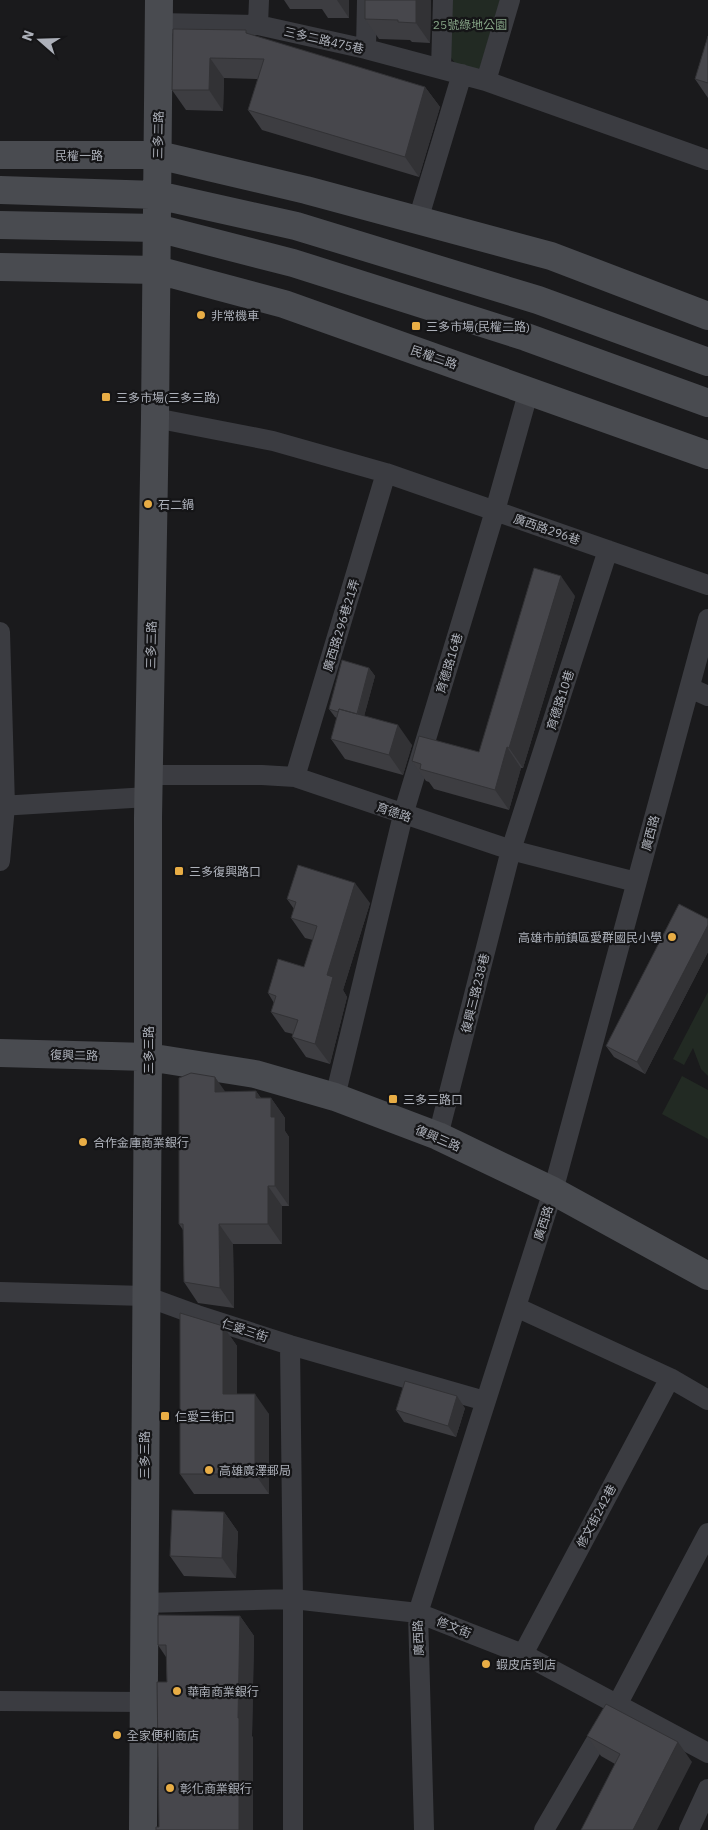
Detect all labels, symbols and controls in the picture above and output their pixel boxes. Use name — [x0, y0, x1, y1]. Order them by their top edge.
north arrow — [15, 15, 65, 65]
park label: 25號綠地公園 — [433, 17, 507, 32]
street label: 三多二路475巷 — [283, 24, 365, 56]
text: N — [18, 28, 38, 43]
street label: 三多二路 — [150, 111, 166, 159]
street label: 民權一路 — [55, 148, 103, 163]
place label: 非常機車 — [211, 308, 259, 323]
marker: 非常機車 — [195, 309, 207, 321]
place label: 三多市場(民權二路) — [426, 319, 530, 334]
marker: 三多市場(民權二路) — [410, 320, 422, 332]
street label: 民權二路 — [409, 342, 459, 372]
place label: 三多市場(三多三路) — [116, 390, 220, 405]
marker: 三多市場(三多三路) — [100, 391, 112, 403]
place label: 石二鍋 — [158, 497, 194, 512]
marker: 石二鍋 — [142, 498, 154, 510]
street label: 廣西路296巷 — [512, 511, 582, 547]
street label: 廣西路296巷21弄 — [320, 577, 362, 673]
street label: 三多三路 — [143, 621, 159, 669]
street label: 育德路16巷 — [433, 631, 465, 695]
street label: 育德路10巷 — [543, 668, 577, 732]
street label: 育德路 — [375, 799, 413, 825]
street label: 廣西路 — [638, 814, 662, 852]
place label: 三多復興路口 — [189, 864, 261, 879]
marker: 三多復興路口 — [173, 865, 185, 877]
place label: 高雄市前鎮區愛群國民小學 — [518, 930, 662, 945]
marker: 高雄市前鎮區愛群國民小學 — [666, 931, 678, 943]
street label: 復興三路238巷 — [458, 952, 492, 1034]
street label: 三多三路 — [141, 1026, 156, 1074]
street label: 復興二路 — [50, 1047, 98, 1063]
place label: 三多三路口 — [403, 1092, 463, 1107]
marker: 三多三路口 — [387, 1093, 399, 1105]
street label: 復興三路 — [413, 1122, 463, 1154]
place label: 合作金庫商業銀行 — [93, 1135, 189, 1150]
marker: 合作金庫商業銀行 — [77, 1136, 89, 1148]
street label: 廣西路 — [530, 1204, 556, 1242]
street label: 仁愛三街 — [220, 1315, 270, 1345]
place label: 仁愛三街口 — [175, 1409, 235, 1424]
marker: 仁愛三街口 — [159, 1410, 171, 1422]
street label: 三多三路 — [137, 1431, 152, 1479]
place label: 高雄廣澤郵局 — [219, 1463, 291, 1478]
marker: 高雄廣澤郵局 — [203, 1464, 215, 1476]
street label: 修文街242巷 — [573, 1482, 619, 1550]
street label: 修文街 — [434, 1613, 474, 1641]
street label: 廣西路 — [410, 1620, 426, 1656]
place label: 蝦皮店到店 — [496, 1657, 556, 1672]
marker: 蝦皮店到店 — [480, 1658, 492, 1670]
place label: 華南商業銀行 — [187, 1684, 259, 1699]
marker: 華南商業銀行 — [171, 1685, 183, 1697]
place label: 全家便利商店 — [127, 1728, 199, 1743]
marker: 全家便利商店 — [111, 1729, 123, 1741]
place label: 彰化商業銀行 — [180, 1781, 252, 1796]
marker: 彰化商業銀行 — [164, 1782, 176, 1794]

